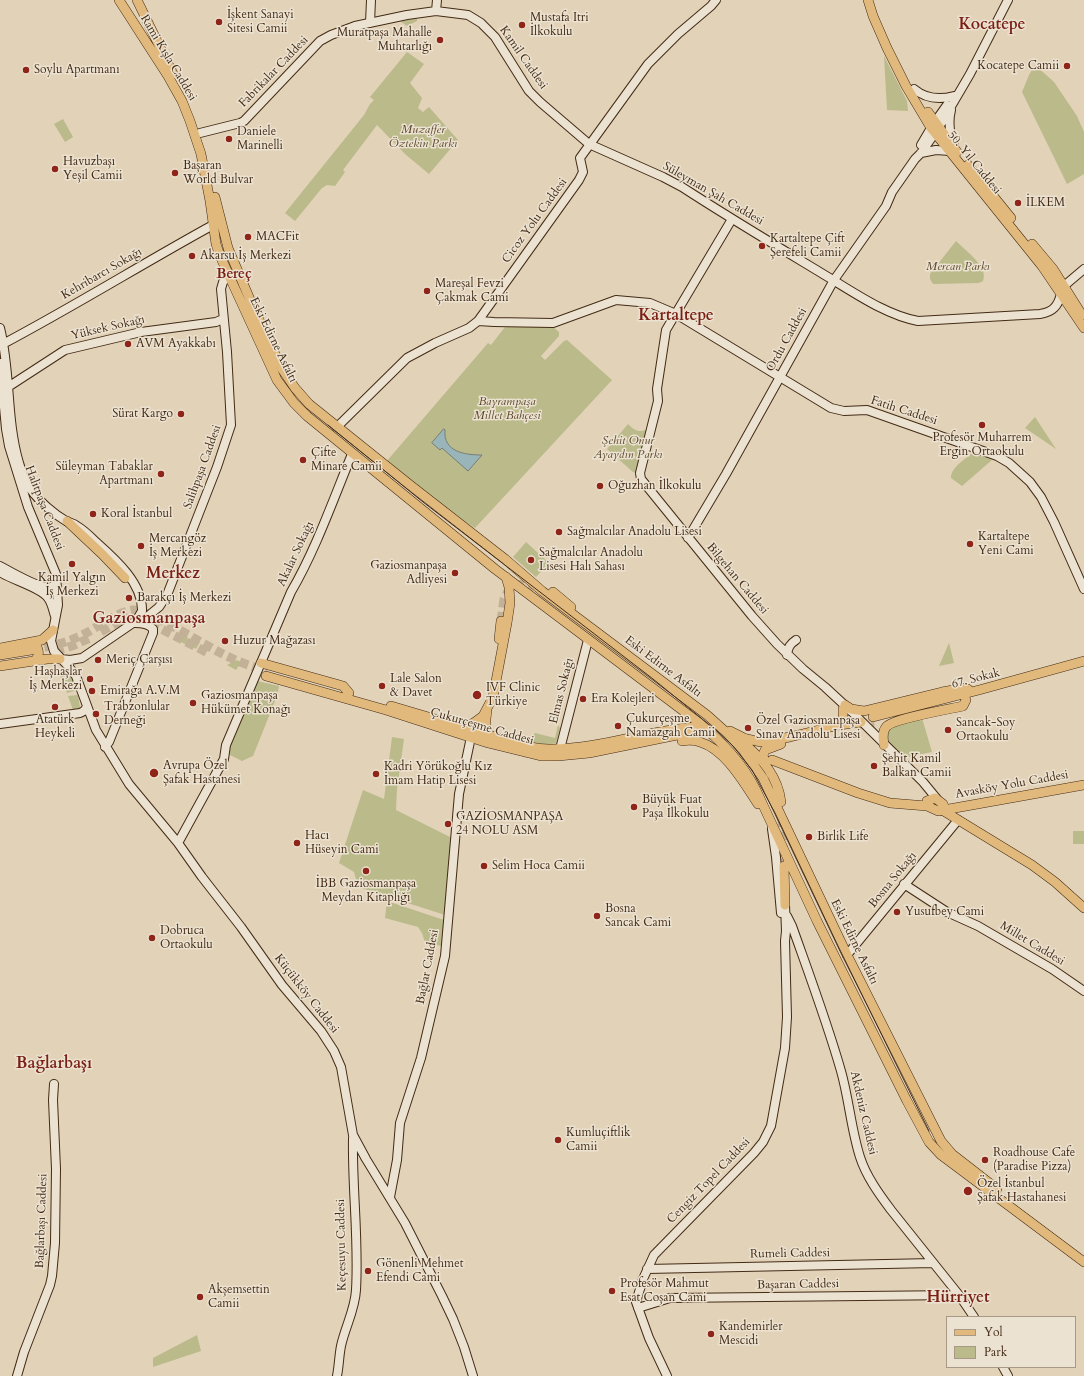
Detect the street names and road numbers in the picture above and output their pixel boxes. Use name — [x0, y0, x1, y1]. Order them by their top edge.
street label: Rami Kışla Caddesi — [137, 12, 199, 104]
street label: Kamil Caddesi — [496, 24, 550, 92]
street label: Fabrikalar Caddesi — [236, 33, 312, 111]
street label: 50. Yıl Caddesi — [944, 128, 1004, 198]
street label: Süleyman Şah Caddesi — [660, 159, 766, 229]
street label: Cicoz Yolu Caddesi — [499, 176, 571, 266]
street label: Kehribarcı Sokağı — [59, 245, 145, 303]
street label: Eski Edirne Asfaltı — [246, 295, 300, 385]
street label: Ordu Caddesi — [764, 305, 810, 375]
street label: Yüksek Sokağı — [70, 313, 146, 343]
street label: Fatih Caddesi — [869, 393, 939, 429]
street label: Salihpaşa Caddesi — [181, 423, 225, 511]
street label: Halitpaşa Caddesi — [21, 464, 67, 552]
street label: Akalar Sokağı — [275, 519, 317, 589]
street label: Bilgehan Caddesi — [703, 540, 771, 618]
street label: Eski Edirne Asfaltı — [621, 633, 705, 701]
street label: Elmas Sokağı — [547, 657, 577, 725]
street label: 67. Sokak — [950, 666, 1002, 692]
street label: Çukurçeşme Caddesi — [429, 705, 535, 749]
street label: Avasköy Yolu Caddesi — [954, 768, 1070, 802]
street label: Bosna Sokağı — [866, 849, 920, 911]
street label: Eski Edirne Asfaltı — [827, 897, 881, 987]
street label: Millet Caddesi — [997, 919, 1067, 969]
street label: Bağlar Caddesi — [414, 928, 442, 1006]
street label: Küçükköy Caddesi — [271, 952, 341, 1036]
street label: Akdeniz Caddesi — [846, 1070, 880, 1156]
street label: Cengiz Topel Caddesi — [664, 1135, 754, 1227]
street label: Bağlarbaşı Caddesi — [33, 1173, 51, 1269]
street label: Keçesuyu Caddesi — [334, 1199, 350, 1291]
street label: Rumeli Caddesi — [750, 1246, 830, 1262]
street label: Başaran Caddesi — [757, 1277, 839, 1293]

